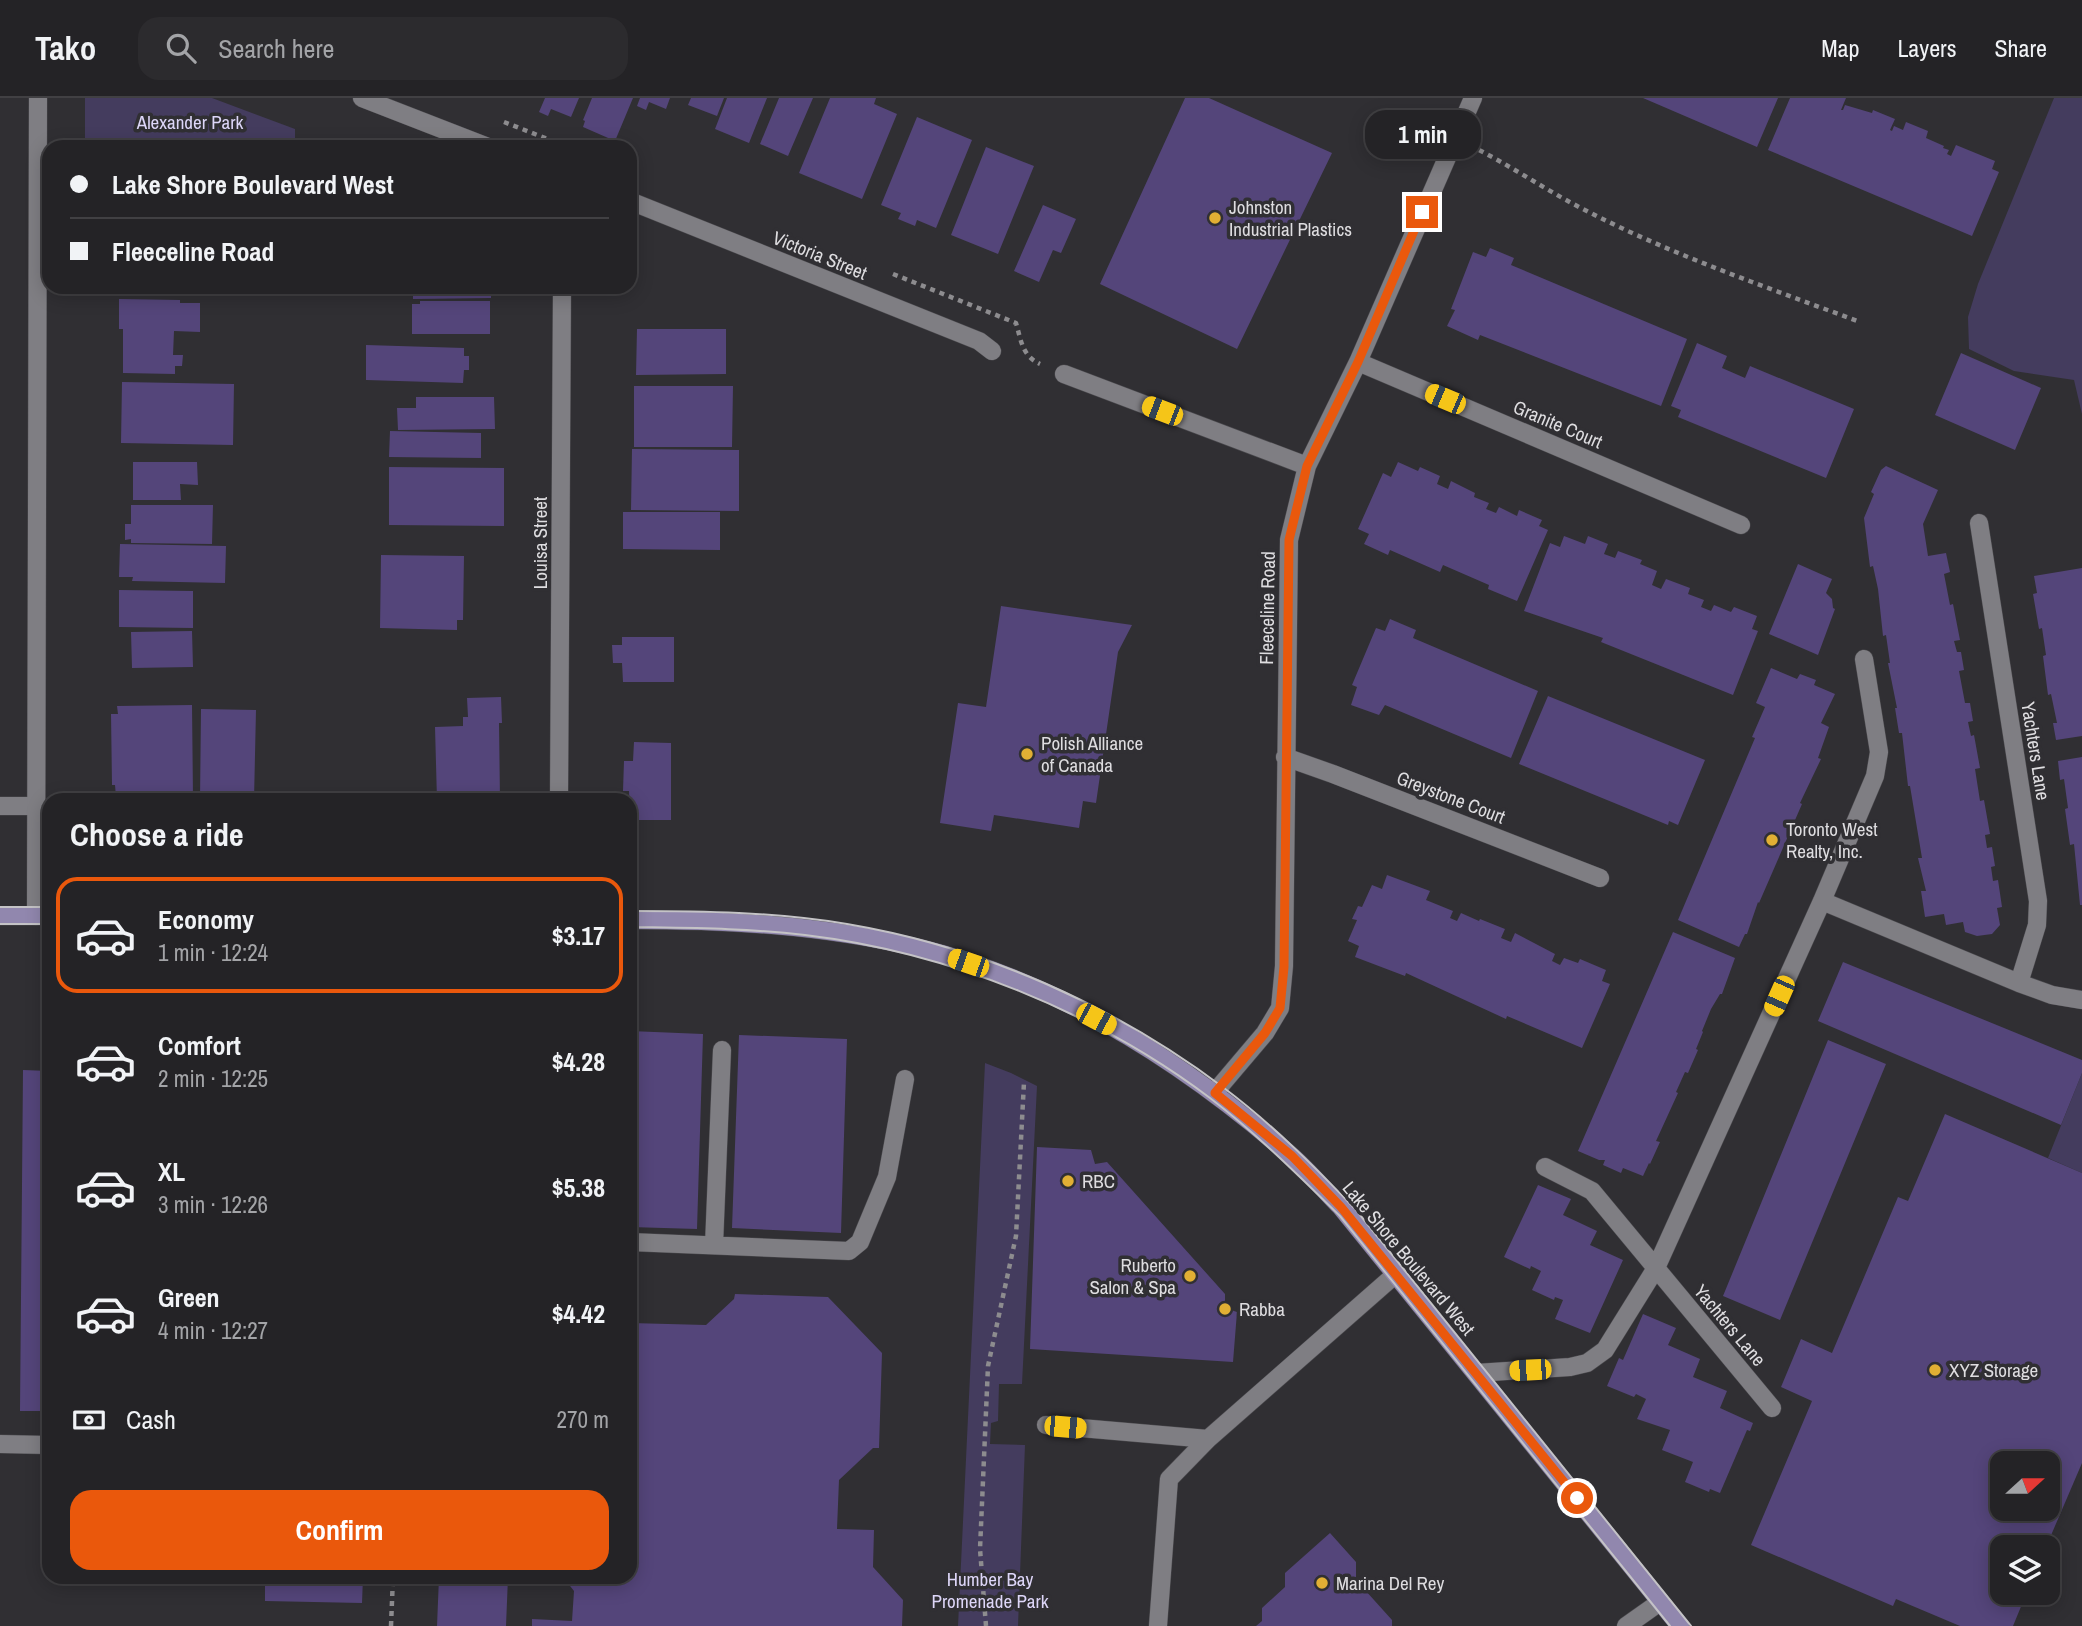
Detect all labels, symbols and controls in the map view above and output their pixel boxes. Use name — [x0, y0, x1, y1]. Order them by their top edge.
search box — [138, 17, 628, 80]
text: Tako — [35, 26, 96, 70]
icon: search — [162, 29, 200, 67]
text: Search here — [218, 31, 334, 66]
text: Map — [1821, 32, 1859, 64]
text: Layers — [1897, 32, 1956, 64]
text: Share — [1994, 32, 2047, 64]
park label: Alexander Park — [136, 109, 243, 135]
callout: 1 min — [1364, 110, 1480, 159]
text: 1 min — [1398, 119, 1448, 150]
text: Lake Shore Boulevard West — [112, 167, 394, 202]
place label: Johnston Industrial Plastics — [1229, 194, 1352, 242]
route end — [1406, 196, 1438, 228]
marker: Johnston Industrial Plastics — [1207, 210, 1223, 226]
street label: Victoria Street — [769, 224, 872, 286]
text: Fleeceline Road — [112, 234, 274, 269]
car — [1422, 381, 1469, 417]
car — [1139, 394, 1186, 428]
street label: Granite Court — [1509, 394, 1607, 455]
street label: Louisa Street — [527, 496, 553, 589]
street label: Fleeceline Road — [1253, 551, 1281, 665]
street label: Yachters Lane — [2015, 700, 2057, 802]
place label: Polish Alliance of Canada — [1041, 730, 1143, 778]
marker: Polish Alliance of Canada — [1019, 746, 1035, 762]
street label: Greystone Court — [1393, 764, 1510, 830]
text: Choose a ride — [70, 813, 244, 856]
place label: Toronto West Realty, Inc. — [1786, 816, 1878, 864]
marker: Toronto West Realty, Inc. — [1764, 832, 1780, 848]
text: Economy — [158, 902, 254, 937]
icon: car — [74, 904, 137, 967]
text: $3.17 — [552, 918, 605, 953]
text: 1 min · 12:24 — [158, 937, 268, 968]
car — [945, 946, 992, 980]
car — [1761, 973, 1798, 1019]
car — [1073, 1000, 1120, 1038]
text: Comfort — [158, 1028, 241, 1063]
icon: car — [74, 1030, 137, 1093]
text: $4.28 — [552, 1044, 605, 1079]
text: 2 min · 12:25 — [158, 1063, 268, 1094]
text: XL — [158, 1154, 185, 1189]
icon: car — [74, 1156, 137, 1219]
place label: RBC — [1082, 1168, 1115, 1194]
text: $5.38 — [552, 1170, 605, 1205]
marker: RBC — [1060, 1173, 1076, 1189]
street label: Lake Shore Boulevard West — [1337, 1175, 1482, 1341]
text: 3 min · 12:26 — [158, 1189, 268, 1220]
place label: Ruberto Salon & Spa — [1089, 1252, 1176, 1300]
marker: Ruberto Salon & Spa — [1182, 1268, 1198, 1284]
street label: Yachters Lane — [1688, 1279, 1772, 1371]
text: Green — [158, 1280, 220, 1315]
icon: car — [74, 1282, 137, 1345]
text: $4.42 — [552, 1296, 605, 1331]
place label: Rabba — [1239, 1296, 1285, 1322]
marker: Rabba — [1217, 1301, 1233, 1317]
text: 4 min · 12:27 — [158, 1315, 268, 1346]
place label: XYZ Storage — [1949, 1357, 2038, 1383]
car — [1509, 1358, 1552, 1382]
marker: XYZ Storage — [1927, 1362, 1943, 1378]
icon: cash — [70, 1401, 108, 1439]
text: Cash — [126, 1402, 176, 1437]
text: 270 m — [557, 1404, 609, 1435]
car — [1044, 1415, 1087, 1439]
north arrow — [1990, 1451, 2060, 1521]
map controls — [1990, 1451, 2060, 1605]
route start — [1561, 1482, 1593, 1514]
button: Confirm — [70, 1490, 609, 1570]
button: layers — [1990, 1535, 2060, 1605]
park label: Humber Bay Promenade Park — [932, 1566, 1049, 1614]
place label: Marina Del Rey — [1336, 1570, 1444, 1596]
marker: Marina Del Rey — [1314, 1575, 1330, 1591]

